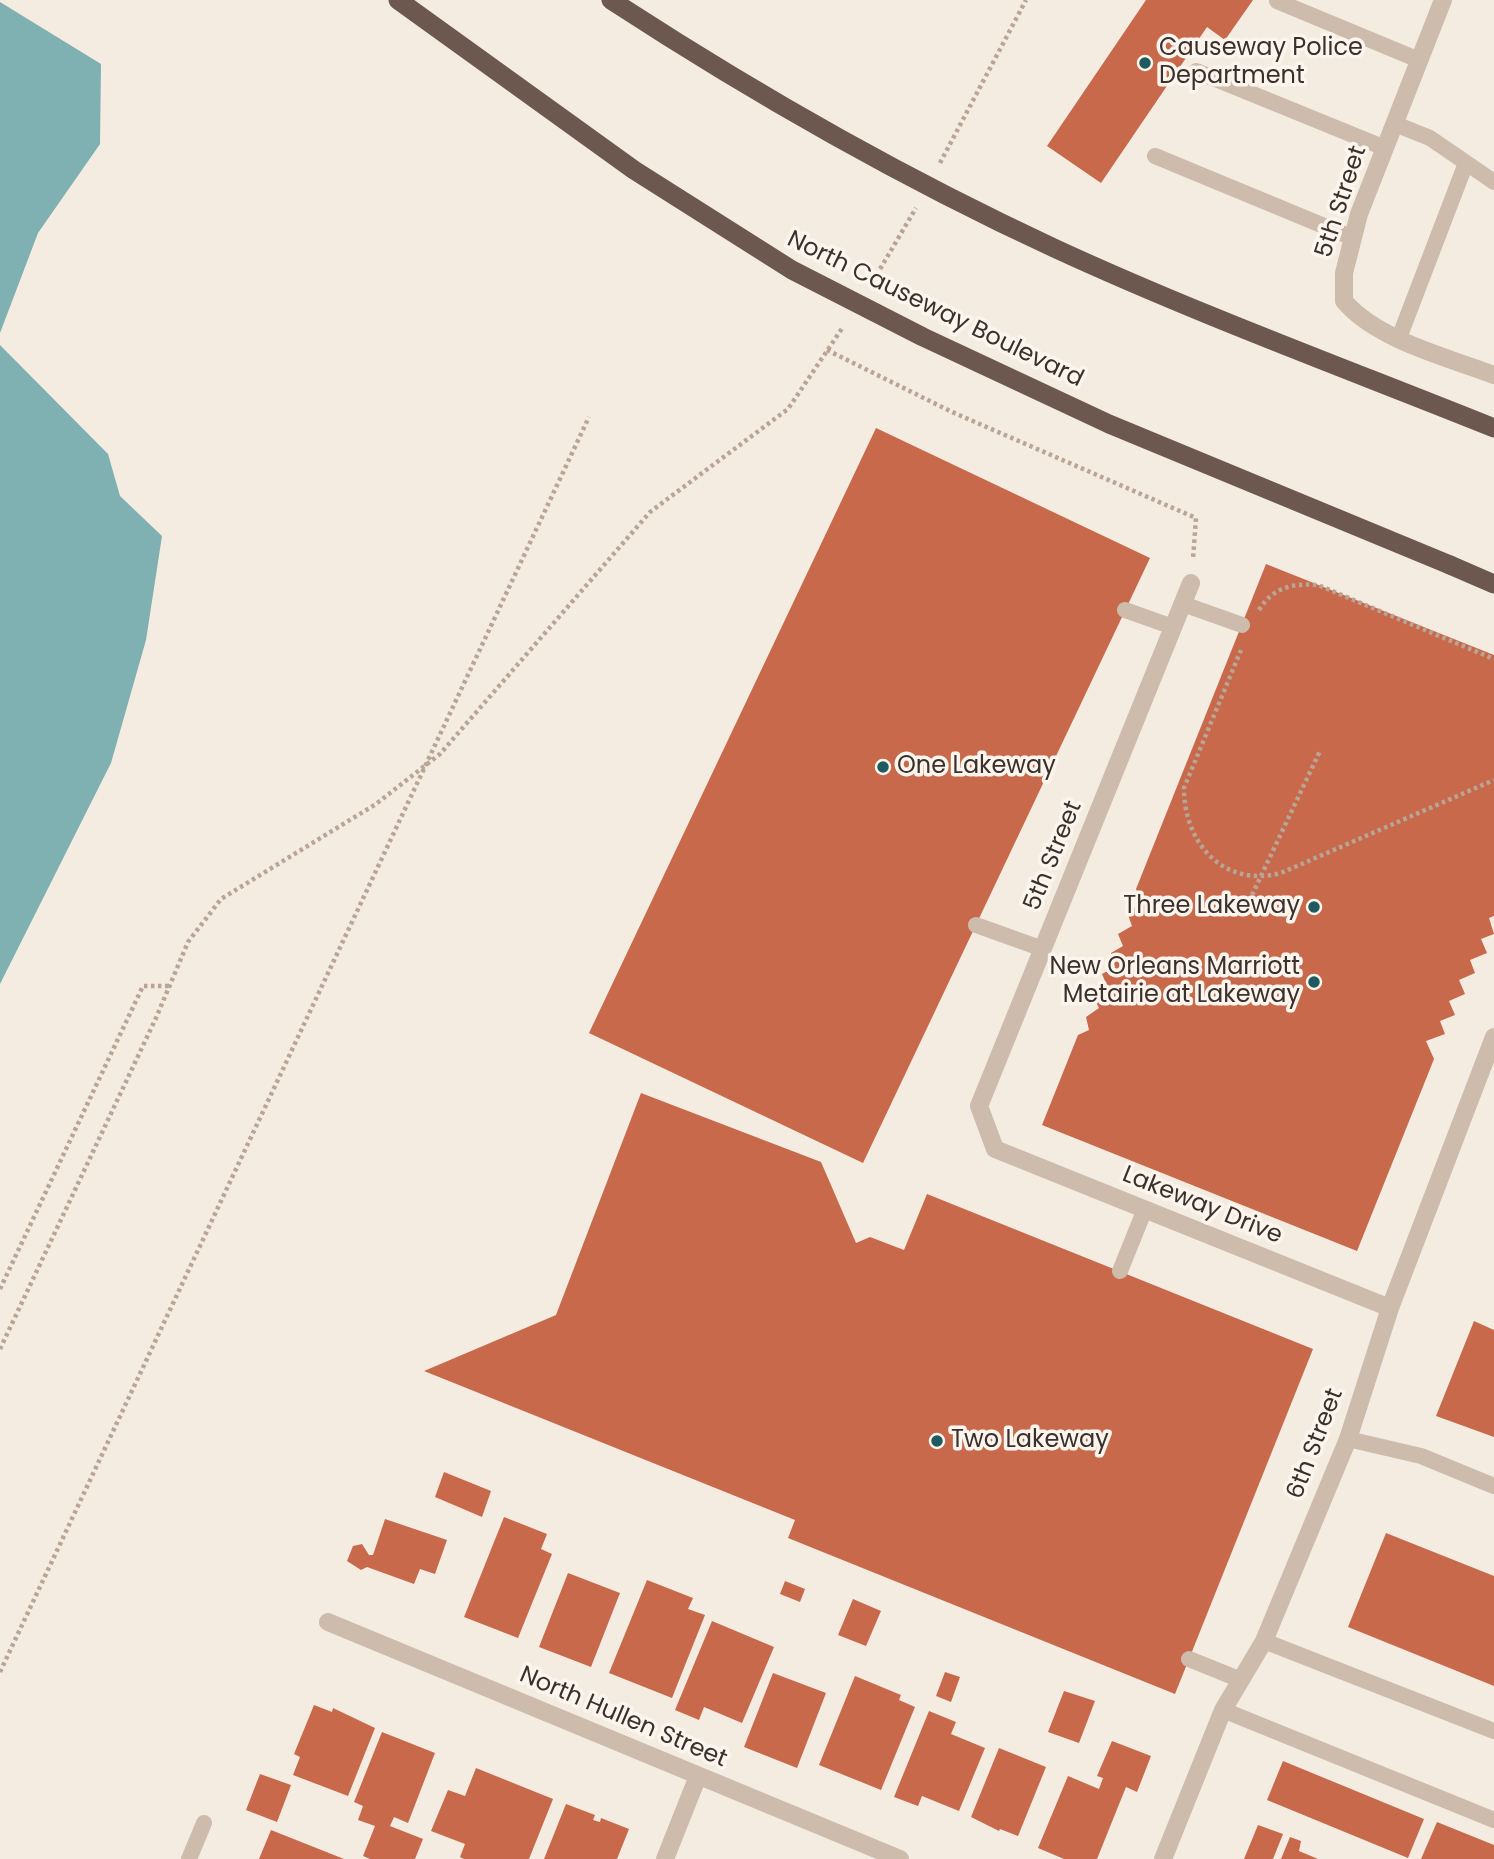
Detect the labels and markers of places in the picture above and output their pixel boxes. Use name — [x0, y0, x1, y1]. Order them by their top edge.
place label: Causeway Police Department — [1159, 35, 1363, 91]
marker: Causeway Police Department — [1137, 55, 1153, 71]
place label: One Lakeway — [897, 753, 1056, 781]
marker: One Lakeway — [875, 759, 891, 775]
place label: Three Lakeway — [1123, 893, 1300, 921]
marker: Three Lakeway — [1306, 899, 1322, 915]
place label: New Orleans Marriott Metairie at Lakeway — [1050, 954, 1300, 1010]
marker: New Orleans Marriott Metairie at Lakeway — [1306, 974, 1322, 990]
place label: Two Lakeway — [951, 1427, 1109, 1455]
marker: Two Lakeway — [929, 1433, 945, 1449]

